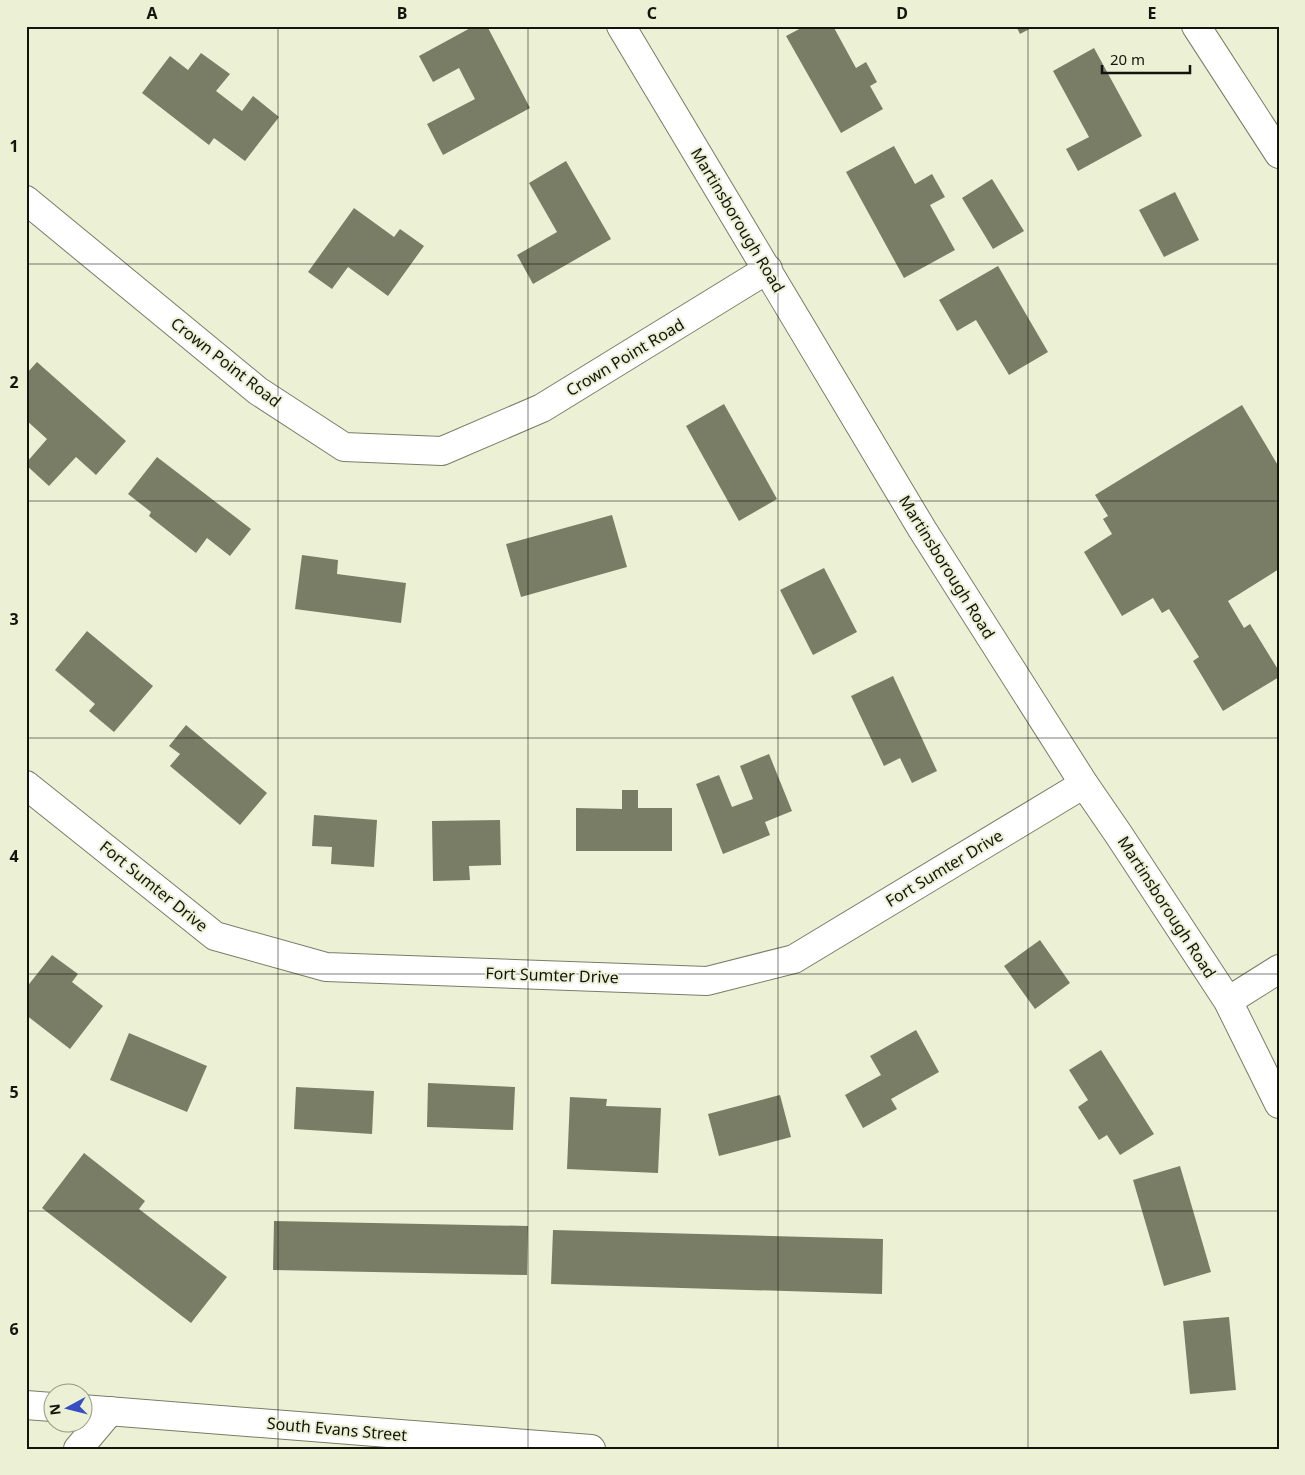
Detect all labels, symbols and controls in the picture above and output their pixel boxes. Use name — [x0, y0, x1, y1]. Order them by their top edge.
text: A — [146, 2, 158, 24]
text: B — [397, 2, 407, 24]
text: C — [647, 2, 657, 24]
text: D — [896, 2, 908, 24]
text: E — [1148, 2, 1157, 24]
scale bar — [1102, 42, 1190, 74]
text: 20 m — [1110, 49, 1145, 69]
text: 1 — [9, 135, 19, 157]
street label: Martinsborough Road — [686, 144, 790, 296]
street label: Crown Point Road — [166, 312, 286, 412]
street label: Crown Point Road — [562, 313, 688, 401]
text: 2 — [9, 371, 19, 393]
street label: Martinsborough Road — [894, 491, 1000, 643]
text: 3 — [9, 608, 19, 630]
street label: Fort Sumter Drive — [881, 824, 1007, 912]
street label: Martinsborough Road — [1113, 832, 1221, 982]
street label: Fort Sumter Drive — [95, 836, 213, 936]
text: 4 — [9, 845, 19, 867]
street label: Fort Sumter Drive — [485, 962, 619, 988]
text: 5 — [9, 1081, 19, 1103]
text: 6 — [9, 1318, 19, 1340]
north arrow — [42, 1382, 92, 1432]
text: N — [44, 1403, 65, 1416]
street label: South Evans Street — [266, 1412, 408, 1446]

